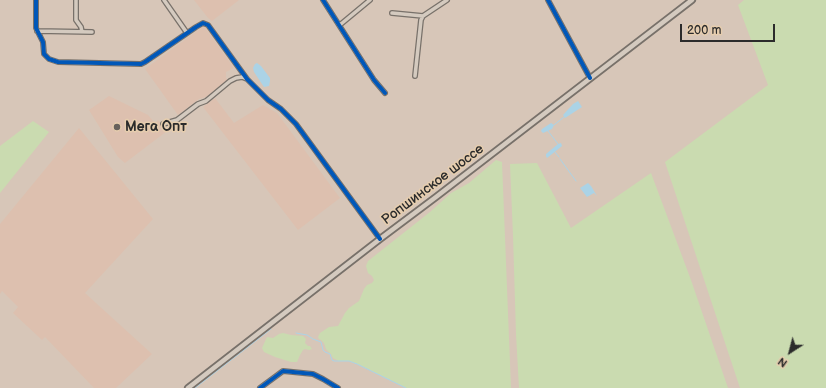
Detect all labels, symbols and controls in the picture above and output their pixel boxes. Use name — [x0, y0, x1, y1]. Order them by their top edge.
scale bar — [682, 16, 777, 42]
text: 200 m — [687, 23, 721, 38]
place label: Мега Опт — [125, 119, 187, 135]
marker: Мега Опт — [112, 122, 122, 132]
street label: Ропшинское шоссе — [379, 141, 487, 229]
north arrow — [770, 332, 810, 372]
text: N — [775, 354, 790, 370]

